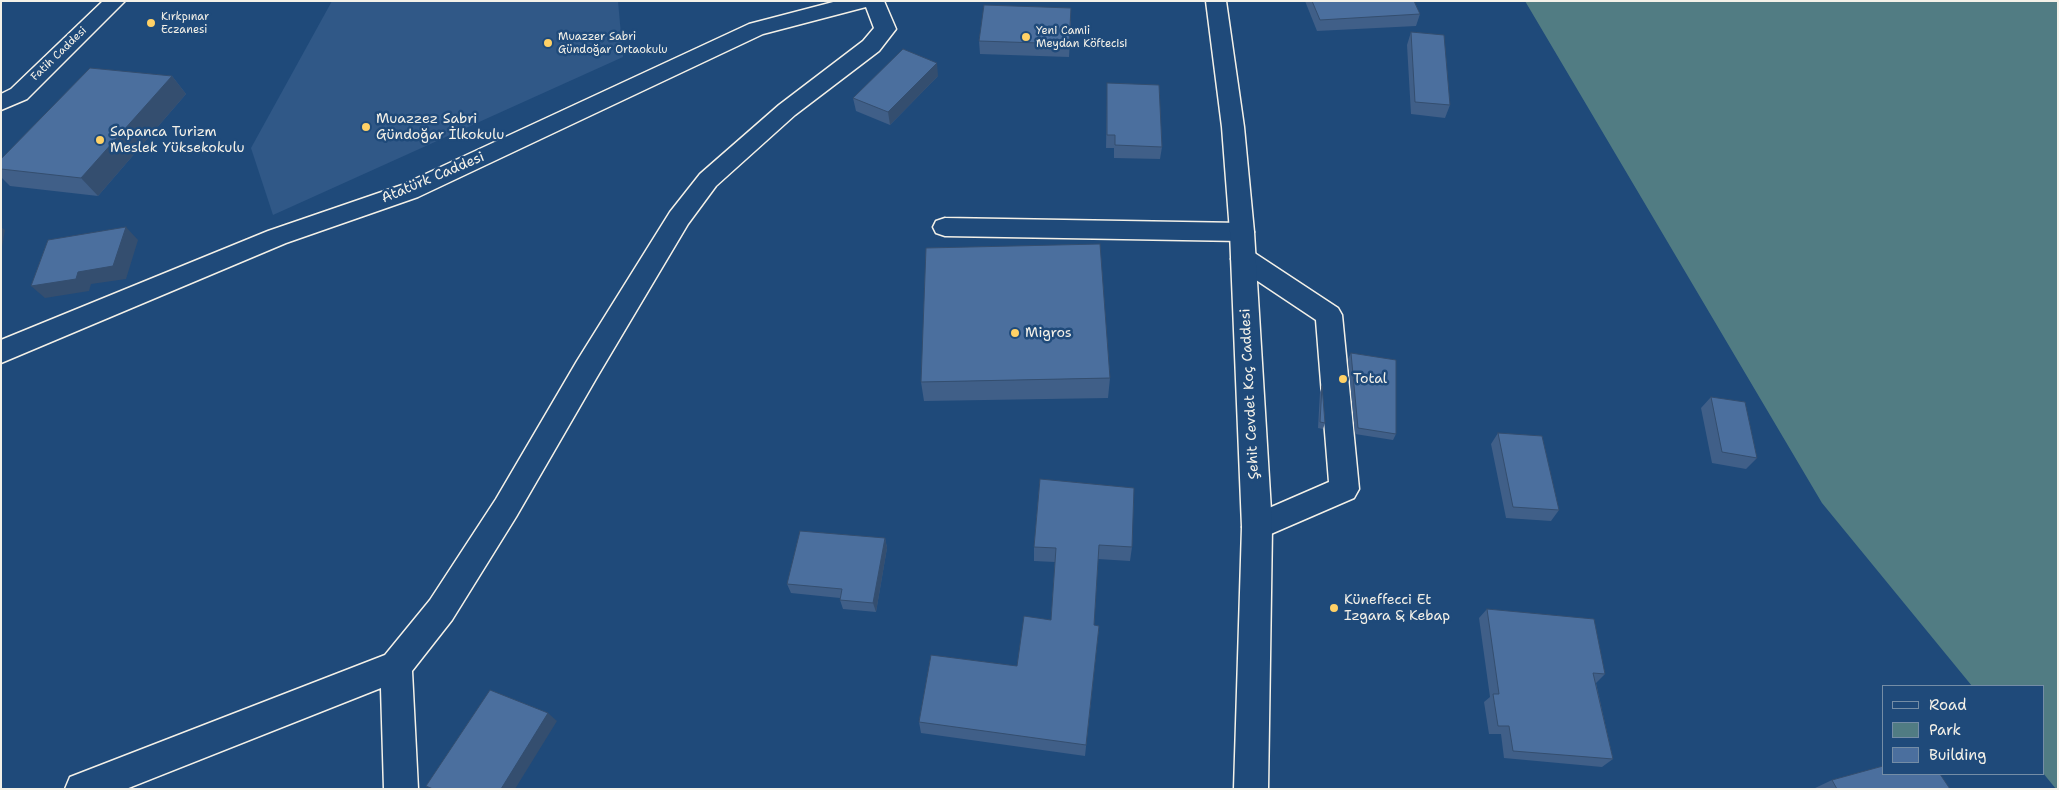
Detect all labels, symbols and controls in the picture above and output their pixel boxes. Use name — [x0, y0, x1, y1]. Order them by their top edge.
place label: Kırkpınar Eczanesi — [161, 10, 209, 36]
marker: Kırkpınar Eczanesi — [145, 17, 157, 29]
street label: Fatih Caddesi — [29, 24, 89, 84]
place label: Yeni Camii Meydan Köftecisi — [1036, 24, 1127, 50]
place label: Muazzer Sabri Gündoğar Ortaokulu — [558, 30, 668, 56]
marker: Yeni Camii Meydan Köftecisi — [1020, 31, 1032, 43]
marker: Muazzer Sabri Gündoğar Ortaokulu — [542, 37, 554, 49]
place label: Muazzez Sabri Gündoğar İlkokulu — [376, 111, 504, 144]
marker: Muazzez Sabri Gündoğar İlkokulu — [360, 121, 372, 133]
place label: Sapanca Turizm Meslek Yüksekokulu — [110, 124, 245, 156]
marker: Sapanca Turizm Meslek Yüksekokulu — [94, 134, 106, 146]
street label: Atatürk Caddesi — [379, 149, 487, 207]
street label: Şehit Cevdet Koç Caddesi — [1237, 308, 1263, 480]
place label: Migros — [1025, 325, 1072, 341]
marker: Migros — [1009, 327, 1021, 339]
place label: Total — [1353, 371, 1387, 387]
marker: Total — [1337, 373, 1349, 385]
place label: Küneffecci Et Izgara & Kebap — [1344, 592, 1450, 624]
marker: Küneffecci Et Izgara & Kebap — [1328, 602, 1340, 614]
legend — [1882, 685, 2044, 775]
text: Road — [1929, 695, 1967, 715]
text: Park — [1929, 720, 1961, 740]
text: Building — [1929, 745, 1986, 765]

